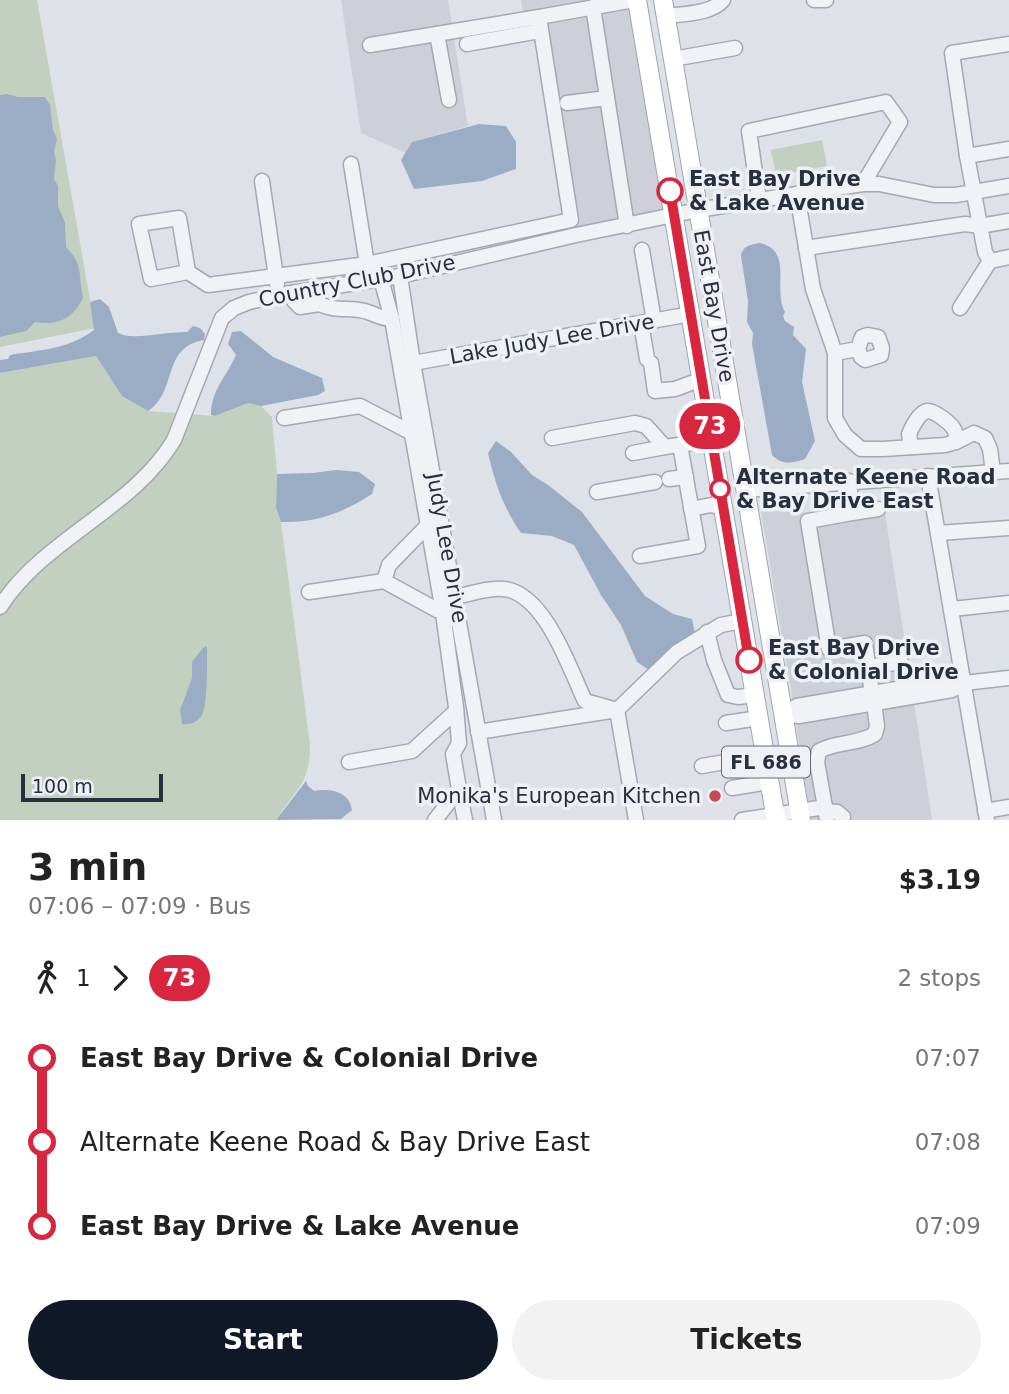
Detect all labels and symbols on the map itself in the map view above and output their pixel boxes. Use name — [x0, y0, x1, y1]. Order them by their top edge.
place label: East Bay Drive & Lake Avenue — [689, 167, 865, 215]
marker: East Bay Drive & Lake Avenue — [657, 178, 683, 204]
street label: East Bay Drive — [689, 228, 739, 384]
street label: Country Club Drive — [257, 250, 457, 312]
street label: Lake Judy Lee Drive — [448, 309, 656, 369]
line badge: 73 — [678, 403, 742, 449]
place label: Alternate Keene Road & Bay Drive East — [736, 465, 996, 513]
street label: Judy Lee Drive — [422, 469, 472, 625]
marker: Alternate Keene Road & Bay Drive East — [710, 479, 730, 499]
place label: East Bay Drive & Colonial Drive — [768, 636, 959, 684]
marker: East Bay Drive & Colonial Drive — [736, 647, 762, 673]
road number: FL 686 — [722, 747, 810, 778]
scale bar — [21, 771, 163, 803]
place label: Monika's European Kitchen — [417, 784, 701, 808]
marker: Monika's European Kitchen — [707, 788, 723, 804]

